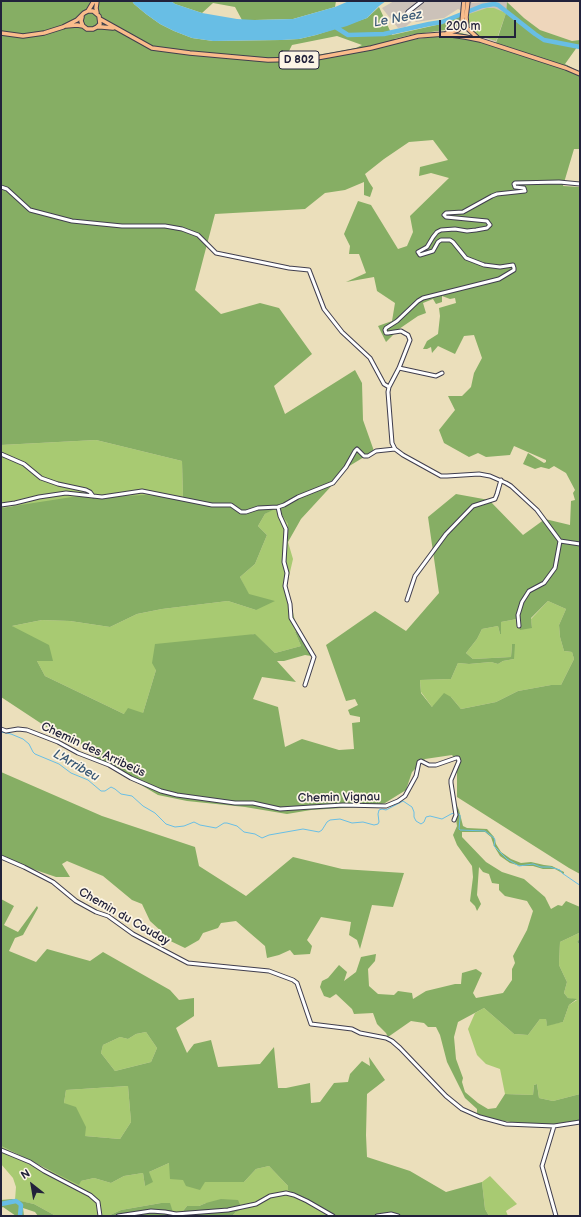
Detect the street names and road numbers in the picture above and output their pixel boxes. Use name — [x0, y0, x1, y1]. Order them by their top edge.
road number: D 802 — [279, 51, 319, 69]
street label: Chemin des Arribeüs — [38, 719, 148, 781]
street label: Chemin Vignau — [298, 790, 380, 806]
street label: Chemin du Couday — [76, 885, 172, 949]

